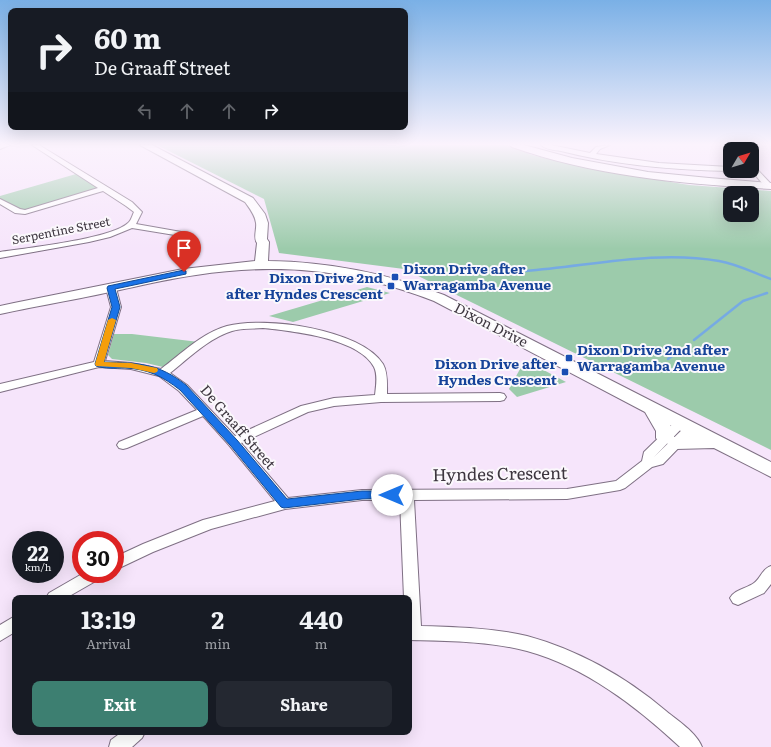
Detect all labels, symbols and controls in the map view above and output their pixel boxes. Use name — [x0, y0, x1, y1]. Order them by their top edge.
text: 60 m — [94, 16, 161, 58]
icon: right — [28, 24, 80, 76]
text: De Graaff Street — [94, 54, 230, 81]
icon: left — [134, 100, 156, 122]
icon: ahead — [176, 100, 198, 122]
icon: ahead — [218, 100, 240, 122]
icon: right — [260, 100, 282, 122]
north arrow — [723, 142, 759, 178]
map controls — [723, 142, 759, 222]
button: sound — [723, 186, 759, 222]
street label: Serpentine Street — [10, 212, 112, 248]
pin — [167, 231, 201, 272]
icon: arrive — [173, 237, 195, 259]
place label: Dixon Drive after Warragamba Avenue — [403, 258, 551, 294]
place label: Dixon Drive 2nd after Hyndes Crescent — [226, 267, 384, 303]
marker: Dixon Drive after Warragamba Avenue — [390, 272, 400, 282]
marker: Dixon Drive 2nd after Hyndes Crescent — [386, 281, 396, 291]
street label: Dixon Drive — [451, 297, 532, 351]
place label: Dixon Drive 2nd after Warragamba Avenue — [577, 339, 729, 375]
place label: Dixon Drive after Hyndes Crescent — [434, 353, 558, 389]
marker: Dixon Drive 2nd after Warragamba Avenue — [564, 353, 574, 363]
marker: Dixon Drive after Hyndes Crescent — [560, 367, 570, 377]
street label: De Graaff Street — [196, 380, 281, 473]
street label: Hyndes Crescent — [432, 459, 568, 486]
position arrow — [371, 474, 413, 516]
speed limit sign: 30 — [72, 531, 124, 583]
text: 22 — [27, 537, 49, 567]
text: km/h — [25, 559, 51, 574]
text: 13:19 — [81, 601, 136, 636]
text: 2 — [211, 601, 224, 636]
text: 440 — [299, 601, 343, 636]
text: Arrival — [86, 634, 131, 653]
text: min — [205, 634, 230, 653]
text: m — [315, 634, 327, 653]
button: Exit — [32, 681, 208, 727]
button: Share — [216, 681, 392, 727]

